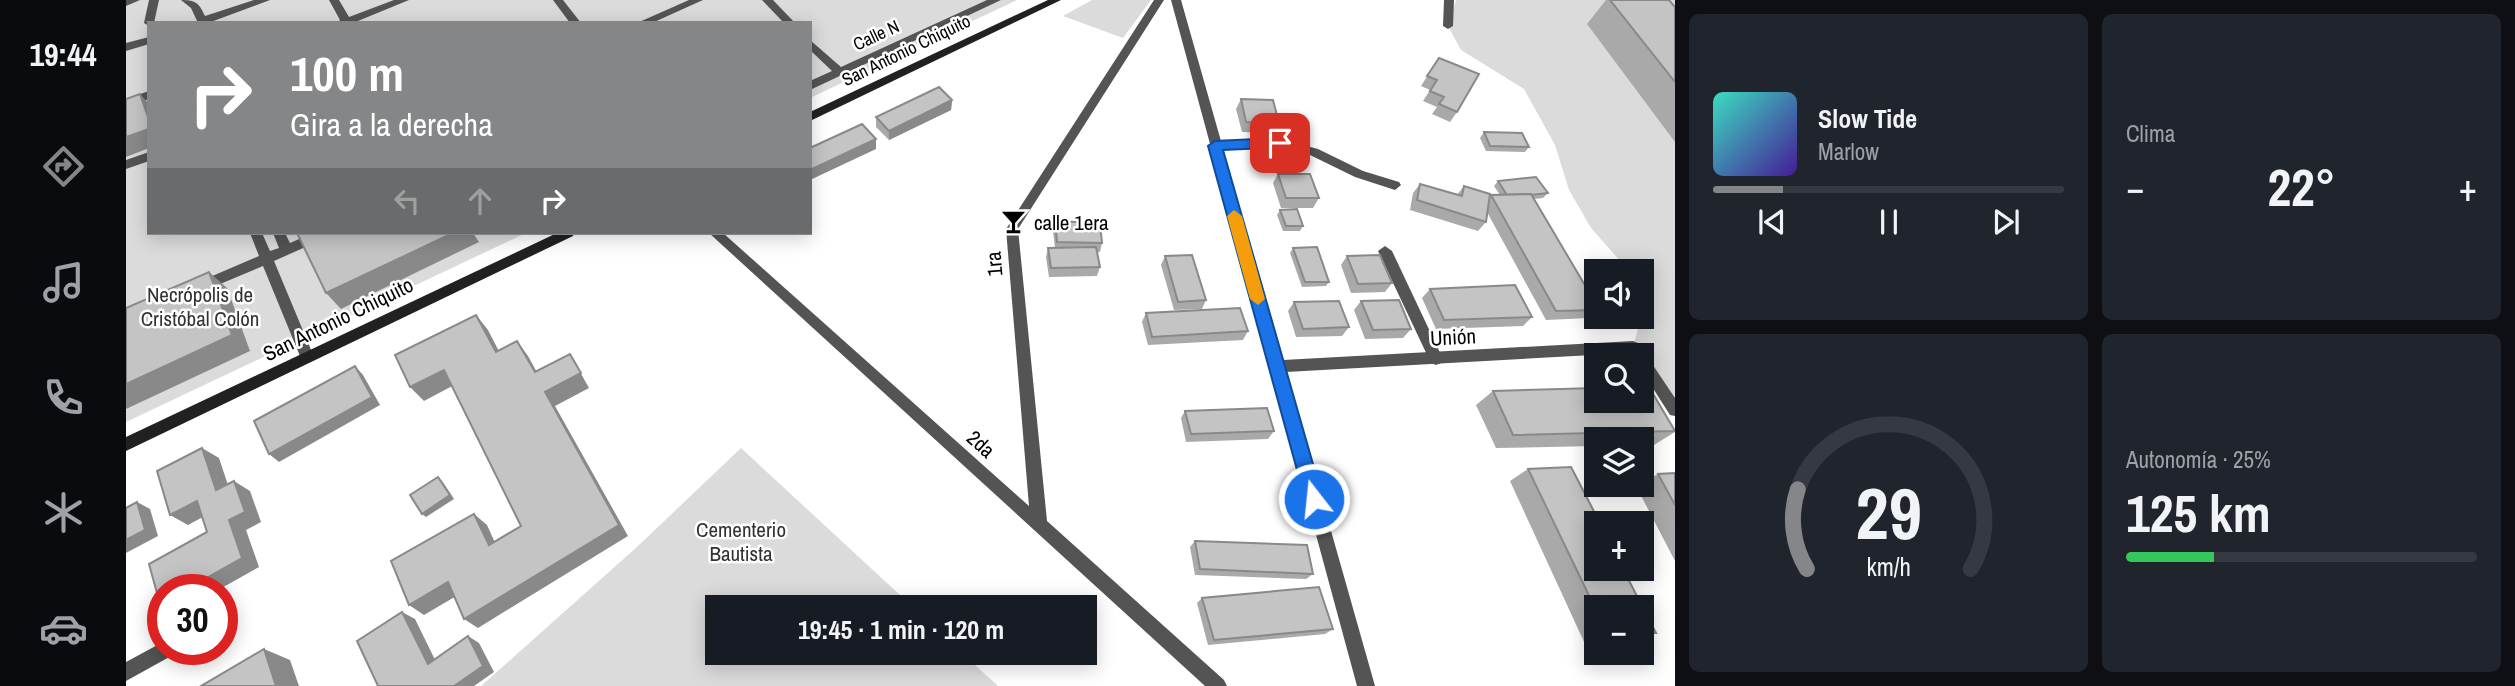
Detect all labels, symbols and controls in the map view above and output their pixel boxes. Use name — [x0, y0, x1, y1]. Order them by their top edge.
street label: San Antonio Chiquito — [837, 8, 975, 92]
street label: Calle N — [849, 13, 903, 57]
text: 19:44 — [29, 33, 97, 76]
text: 100 m — [290, 40, 404, 106]
icon: right — [175, 49, 266, 140]
text: Slow Tide — [1818, 101, 1917, 136]
text: Gira a la derecha — [290, 103, 493, 146]
pin — [1250, 113, 1310, 173]
text: Clima — [2126, 118, 2175, 149]
icon: arrive — [1261, 124, 1299, 162]
text: Marlow — [1818, 136, 1879, 167]
icon: directions — [39, 142, 88, 191]
text: 22° — [2267, 152, 2336, 222]
text: − — [2126, 162, 2144, 213]
text: + — [2459, 162, 2477, 213]
icon: left — [388, 182, 426, 220]
icon: ahead — [461, 182, 499, 220]
icon: right — [534, 182, 572, 220]
icon: previous — [1753, 203, 1791, 241]
icon: pause — [1870, 203, 1908, 241]
icon: next — [1987, 203, 2025, 241]
bar icon: calle 1era — [1000, 208, 1028, 236]
place label: calle 1era — [1034, 208, 1109, 237]
street label: 1ra — [978, 250, 1010, 278]
icon: music — [39, 258, 88, 307]
map controls — [1584, 259, 1654, 665]
button: sound — [1584, 259, 1654, 329]
street label: San Antonio Chiquito — [258, 270, 418, 368]
park label: Necrópolis de Cristóbal Colón — [141, 280, 259, 333]
street label: Unión — [1429, 321, 1477, 353]
button: search — [1584, 343, 1654, 413]
icon: phone — [39, 373, 88, 422]
street label: 2da — [961, 424, 1002, 465]
button: layers — [1584, 427, 1654, 497]
text: Autonomía · 25% — [2126, 444, 2271, 475]
position arrow — [1277, 462, 1351, 536]
text: 29 — [1855, 464, 1922, 562]
text: 125 km — [2126, 478, 2271, 548]
icon: climate — [39, 488, 88, 537]
button: + — [1584, 511, 1654, 581]
park label: Cementerio Bautista — [696, 515, 786, 568]
text: km/h — [1866, 550, 1911, 584]
speed limit sign: 30 — [147, 574, 238, 665]
button: − — [1584, 595, 1654, 665]
icon: car — [39, 604, 88, 653]
text: 19:45 · 1 min · 120 m — [798, 612, 1004, 647]

